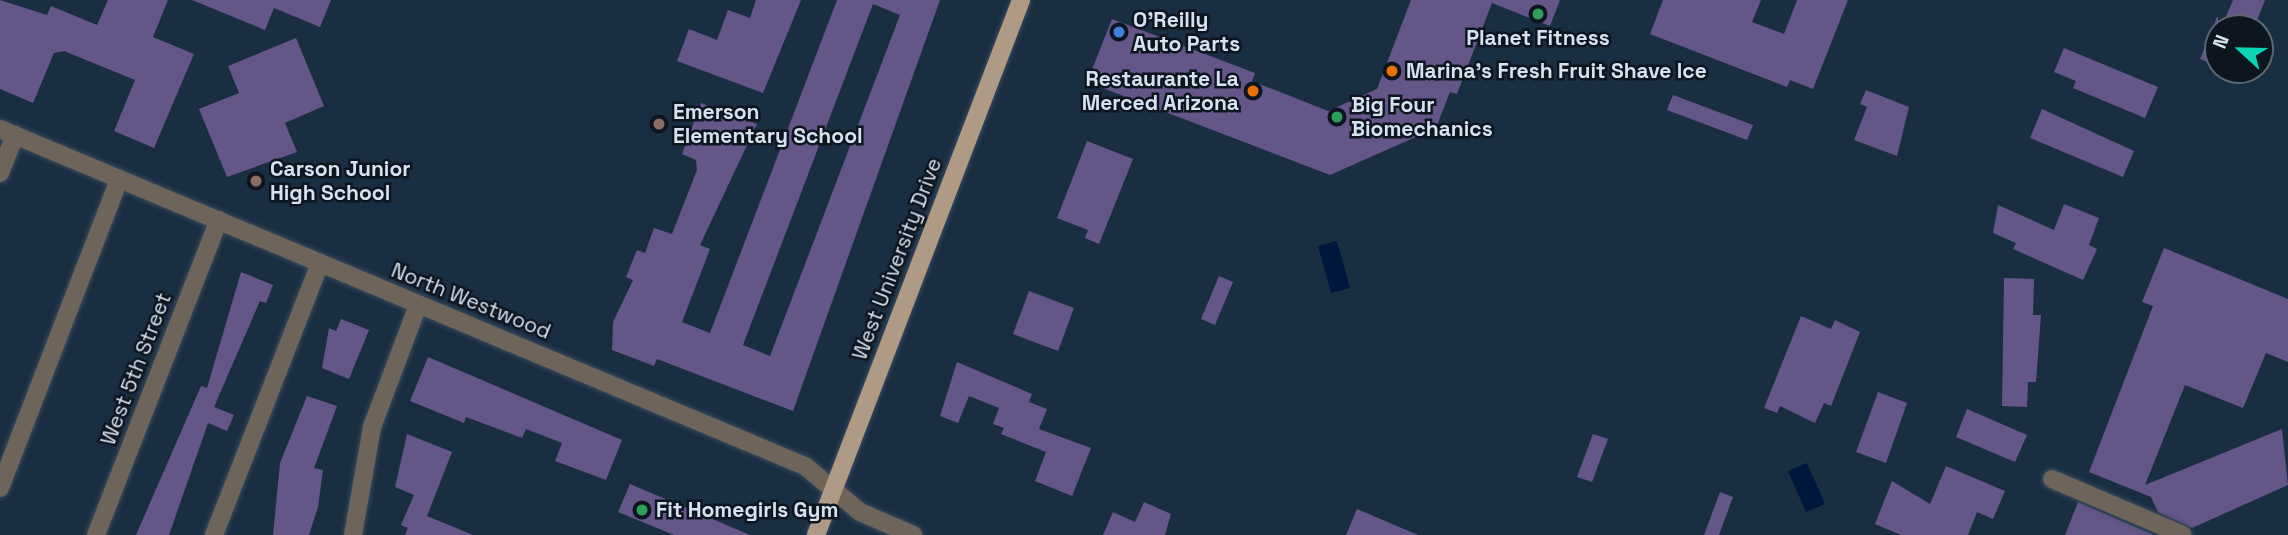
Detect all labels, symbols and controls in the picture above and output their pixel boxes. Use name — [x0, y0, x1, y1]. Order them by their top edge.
marker: Planet Fitness — [1530, 6, 1546, 22]
place label: O'Reilly Auto Parts — [1133, 7, 1240, 57]
north arrow — [2204, 14, 2274, 84]
marker: O'Reilly Auto Parts — [1111, 24, 1127, 40]
place label: Planet Fitness — [1466, 25, 1610, 51]
text: N — [2207, 31, 2235, 52]
place label: Marina's Fresh Fruit Shave Ice — [1406, 58, 1707, 84]
marker: Marina's Fresh Fruit Shave Ice — [1384, 63, 1400, 79]
place label: Restaurante La Merced Arizona — [1081, 66, 1239, 116]
marker: Restaurante La Merced Arizona — [1245, 83, 1261, 99]
place label: Big Four Biomechanics — [1351, 92, 1493, 142]
place label: Emerson Elementary School — [673, 99, 863, 149]
marker: Big Four Biomechanics — [1329, 109, 1345, 125]
marker: Emerson Elementary School — [651, 116, 667, 132]
street label: West University Drive — [847, 155, 947, 363]
place label: Carson Junior High School — [270, 156, 411, 206]
marker: Carson Junior High School — [248, 173, 264, 189]
street label: North Westwood — [388, 258, 554, 344]
street label: West 5th Street — [95, 289, 177, 449]
place label: Fit Homegirls Gym — [656, 497, 838, 523]
marker: Fit Homegirls Gym — [634, 502, 650, 518]

